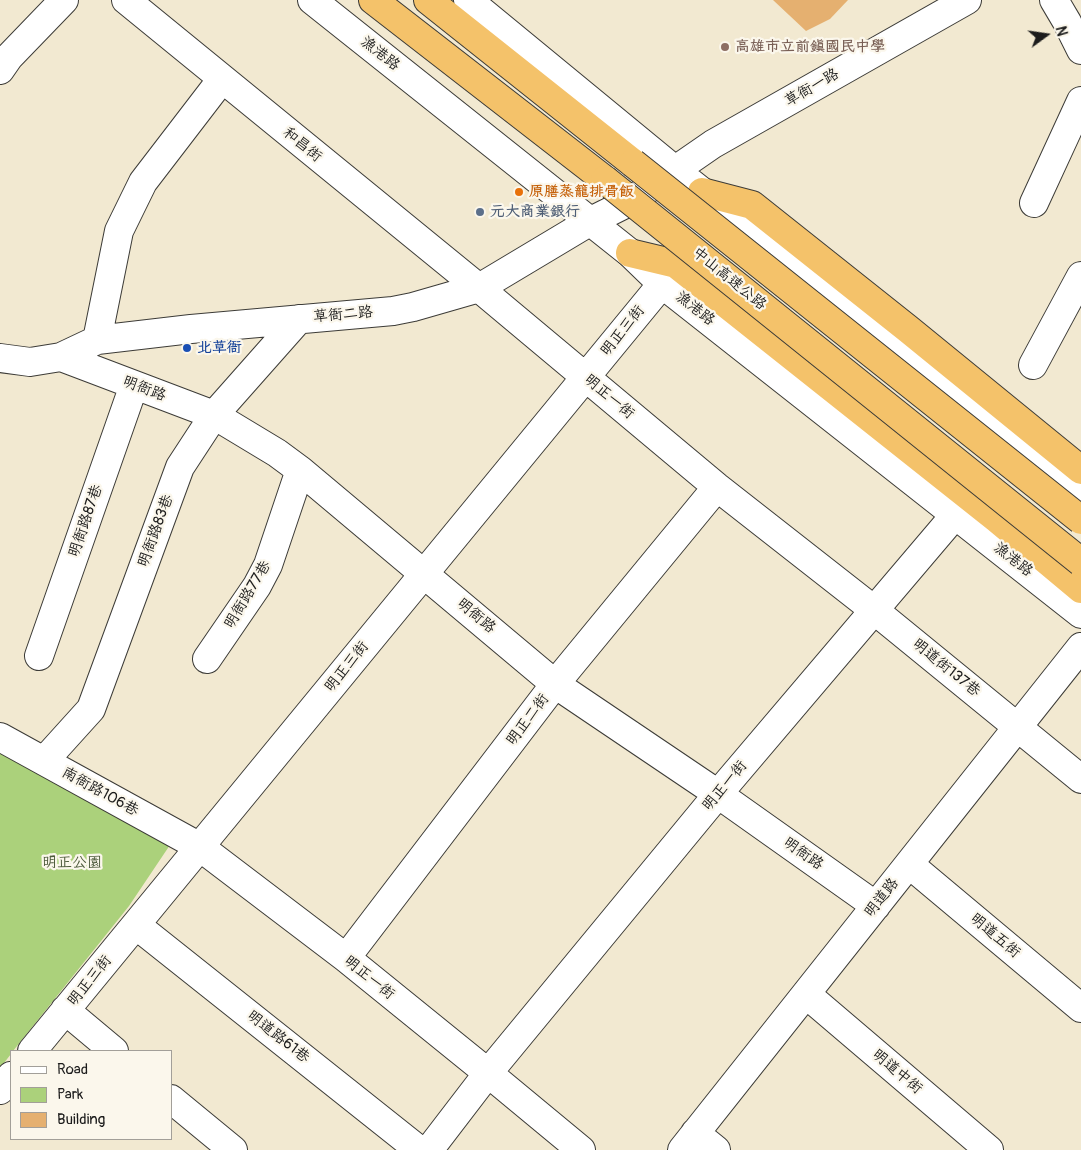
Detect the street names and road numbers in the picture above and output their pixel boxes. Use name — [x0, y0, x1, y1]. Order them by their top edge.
street label: 漁港路 — [357, 33, 403, 75]
street label: 草衙一路 — [782, 65, 842, 111]
street label: 和昌街 — [279, 124, 325, 166]
street label: 中山高速公路 — [688, 244, 770, 314]
street label: 漁港路 — [672, 288, 718, 330]
street label: 明正三街 — [597, 302, 649, 360]
street label: 草衙二路 — [312, 303, 374, 327]
street label: 明正一街 — [580, 371, 638, 423]
street label: 明衙路 — [120, 373, 168, 405]
street label: 明衙路87巷 — [65, 482, 107, 560]
street label: 明衙路83巷 — [135, 492, 177, 570]
street label: 漁港路 — [990, 539, 1036, 581]
street label: 明衙路77巷 — [221, 558, 275, 632]
street label: 明衙路 — [453, 595, 499, 637]
street label: 明道街137巷 — [908, 635, 984, 701]
street label: 明正三街 — [321, 638, 373, 696]
street label: 明正二街 — [503, 691, 553, 749]
street label: 明正一街 — [699, 757, 751, 815]
street label: 南衙路106巷 — [59, 764, 141, 820]
street label: 明衙路 — [779, 834, 827, 874]
street label: 明道路 — [861, 875, 903, 921]
street label: 明道五街 — [966, 910, 1024, 962]
street label: 明正三街 — [64, 952, 116, 1010]
street label: 明正一街 — [340, 952, 398, 1004]
street label: 明道路61巷 — [243, 1007, 313, 1067]
street label: 明道中街 — [868, 1046, 926, 1098]

